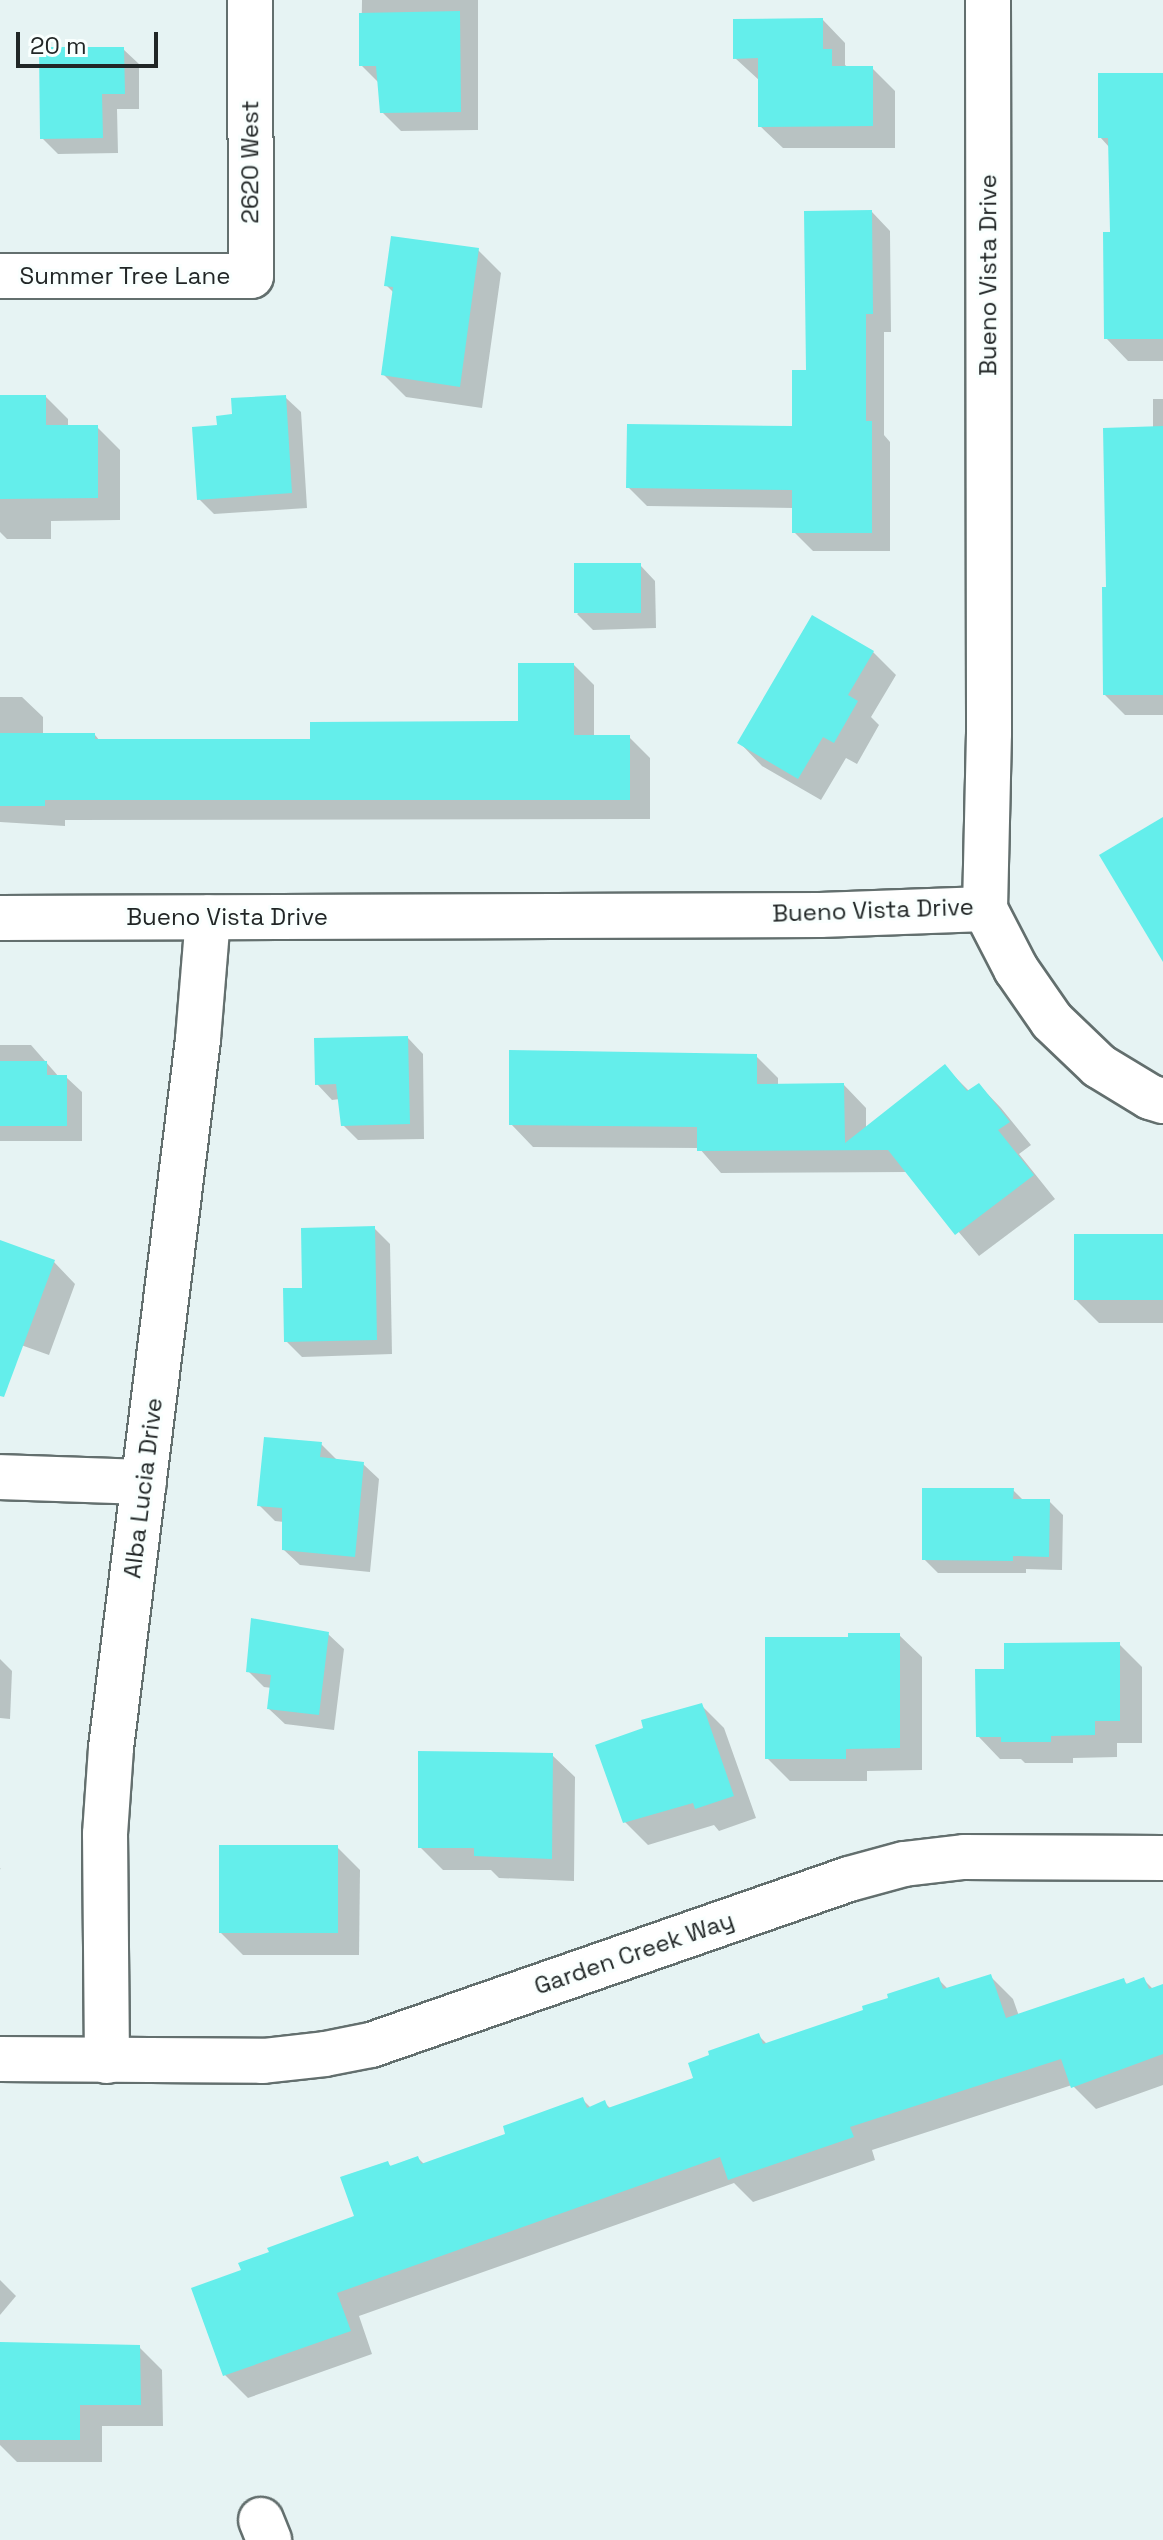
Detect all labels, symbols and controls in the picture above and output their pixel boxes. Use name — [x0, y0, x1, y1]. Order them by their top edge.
scale bar — [20, 16, 162, 66]
text: 20 m — [30, 30, 87, 61]
street label: 2620 West — [236, 100, 264, 224]
street label: Bueno Vista Drive — [974, 174, 1002, 376]
street label: Summer Tree Lane — [19, 262, 231, 290]
street label: Bueno Vista Drive — [772, 892, 974, 928]
street label: Bueno Vista Drive — [126, 903, 328, 931]
street label: Alba Lucia Drive — [118, 1396, 168, 1580]
street label: Garden Creek Way — [530, 1905, 738, 2001]

